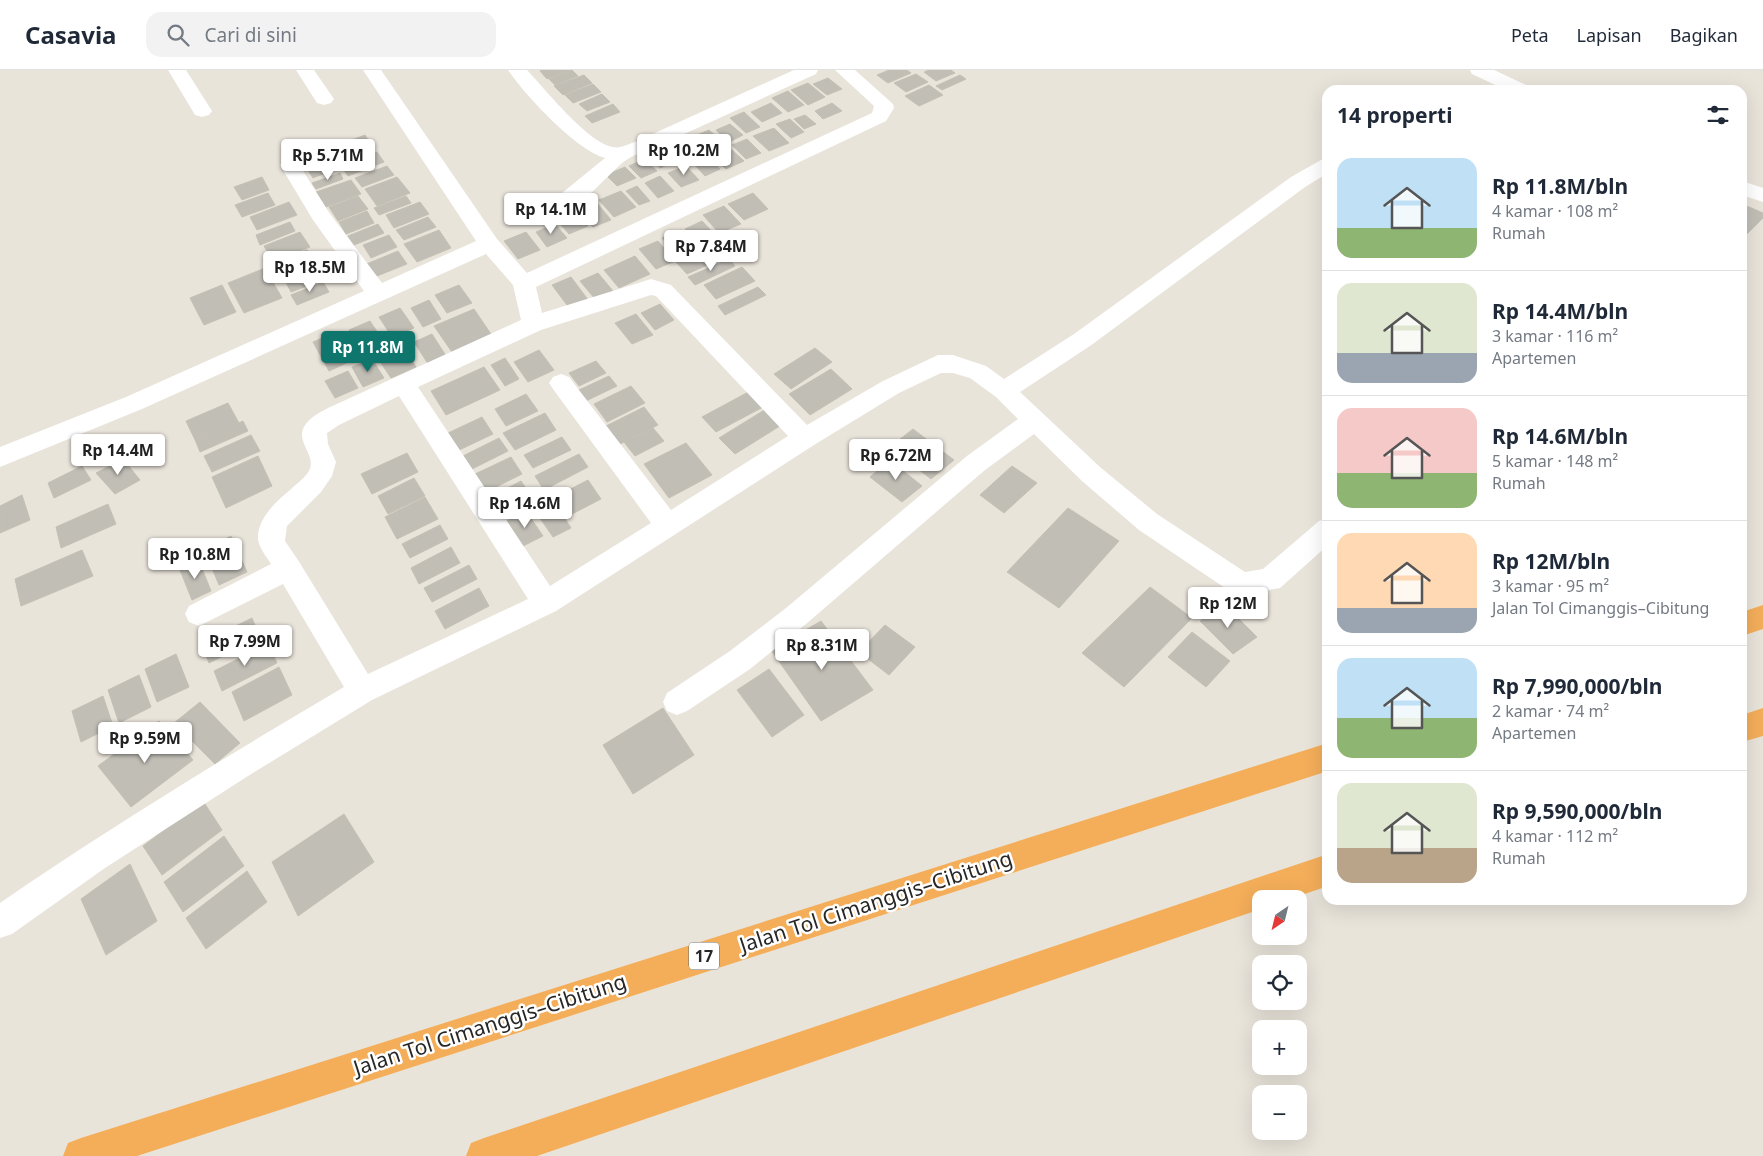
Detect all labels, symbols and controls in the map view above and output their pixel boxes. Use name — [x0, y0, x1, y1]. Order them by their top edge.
search box — [146, 12, 496, 57]
text: Casavia — [25, 18, 116, 51]
icon: search — [164, 21, 192, 49]
text: Cari di sini — [204, 22, 297, 48]
text: Peta — [1511, 23, 1549, 47]
text: Lapisan — [1577, 23, 1642, 47]
text: Bagikan — [1670, 23, 1738, 47]
text: 14 properti — [1337, 101, 1452, 129]
icon: filters — [1704, 101, 1732, 129]
pin: Rp 10.2M — [632, 134, 736, 176]
pin: Rp 5.71M — [276, 138, 380, 181]
text: Rp 10.2M — [648, 139, 720, 161]
text: Rp 5.71M — [292, 144, 364, 166]
text: Rp 11.8M/bln — [1492, 172, 1628, 200]
icon: home — [1377, 178, 1437, 238]
pin: Rp 14.1M — [499, 192, 603, 235]
text: Rp 14.1M — [515, 198, 587, 220]
text: 4 kamar · 108 m² — [1492, 200, 1618, 222]
text: Rumah — [1492, 222, 1546, 244]
pin: Rp 7.84M — [659, 230, 763, 272]
text: Rp 7.84M — [675, 235, 747, 257]
pin: Rp 18.5M — [258, 250, 362, 293]
text: Rp 18.5M — [274, 256, 346, 278]
text: Rp 14.4M/bln — [1492, 297, 1628, 325]
icon: home — [1377, 303, 1437, 363]
text: 3 kamar · 116 m² — [1492, 325, 1618, 347]
pin: Rp 11.8M — [316, 330, 420, 373]
text: Rp 11.8M — [332, 336, 404, 358]
text: Apartemen — [1492, 347, 1576, 369]
text: Rp 14.6M/bln — [1492, 422, 1628, 450]
icon: home — [1377, 428, 1437, 488]
pin: Rp 14.4M — [66, 434, 170, 476]
pin: Rp 6.72M — [844, 438, 948, 481]
text: Rp 14.4M — [82, 439, 154, 461]
text: Rp 6.72M — [860, 444, 932, 466]
text: 5 kamar · 148 m² — [1492, 450, 1618, 472]
text: Rumah — [1492, 472, 1546, 494]
pin: Rp 14.6M — [473, 486, 577, 529]
text: Rp 14.6M — [489, 492, 561, 514]
pin: Rp 10.8M — [143, 538, 247, 580]
text: Rp 10.8M — [159, 543, 231, 565]
text: Rp 12M/bln — [1492, 547, 1610, 575]
icon: home — [1377, 553, 1437, 613]
text: 3 kamar · 95 m² — [1492, 575, 1609, 597]
pin: Rp 12M — [1187, 586, 1269, 629]
text: Rp 12M — [1199, 592, 1257, 614]
text: Jalan Tol Cimanggis–Cibitung — [1492, 597, 1709, 619]
pin: Rp 7.99M — [193, 624, 297, 667]
pin: Rp 8.31M — [770, 628, 874, 671]
text: Rp 7.99M — [209, 630, 281, 652]
text: Rp 8.31M — [786, 634, 858, 656]
text: Rp 7,990,000/bln — [1492, 672, 1662, 700]
icon: home — [1377, 678, 1437, 738]
text: 2 kamar · 74 m² — [1492, 700, 1609, 722]
pin: Rp 9.59M — [93, 722, 197, 764]
text: Apartemen — [1492, 722, 1576, 744]
text: Rp 9.59M — [109, 727, 181, 749]
text: Rp 9,590,000/bln — [1492, 797, 1662, 825]
icon: home — [1377, 803, 1437, 863]
text: 4 kamar · 112 m² — [1492, 825, 1618, 847]
street label: Jalan Tol Cimanggis–Cibitung — [734, 844, 1016, 959]
text: Rumah — [1492, 847, 1546, 869]
north arrow — [1252, 890, 1308, 945]
map controls — [1252, 890, 1307, 1140]
road number: 17 — [689, 942, 719, 969]
button: locate — [1252, 955, 1307, 1010]
street label: Jalan Tol Cimanggis–Cibitung — [348, 967, 630, 1082]
button: + — [1252, 1020, 1307, 1075]
button: − — [1252, 1085, 1307, 1140]

